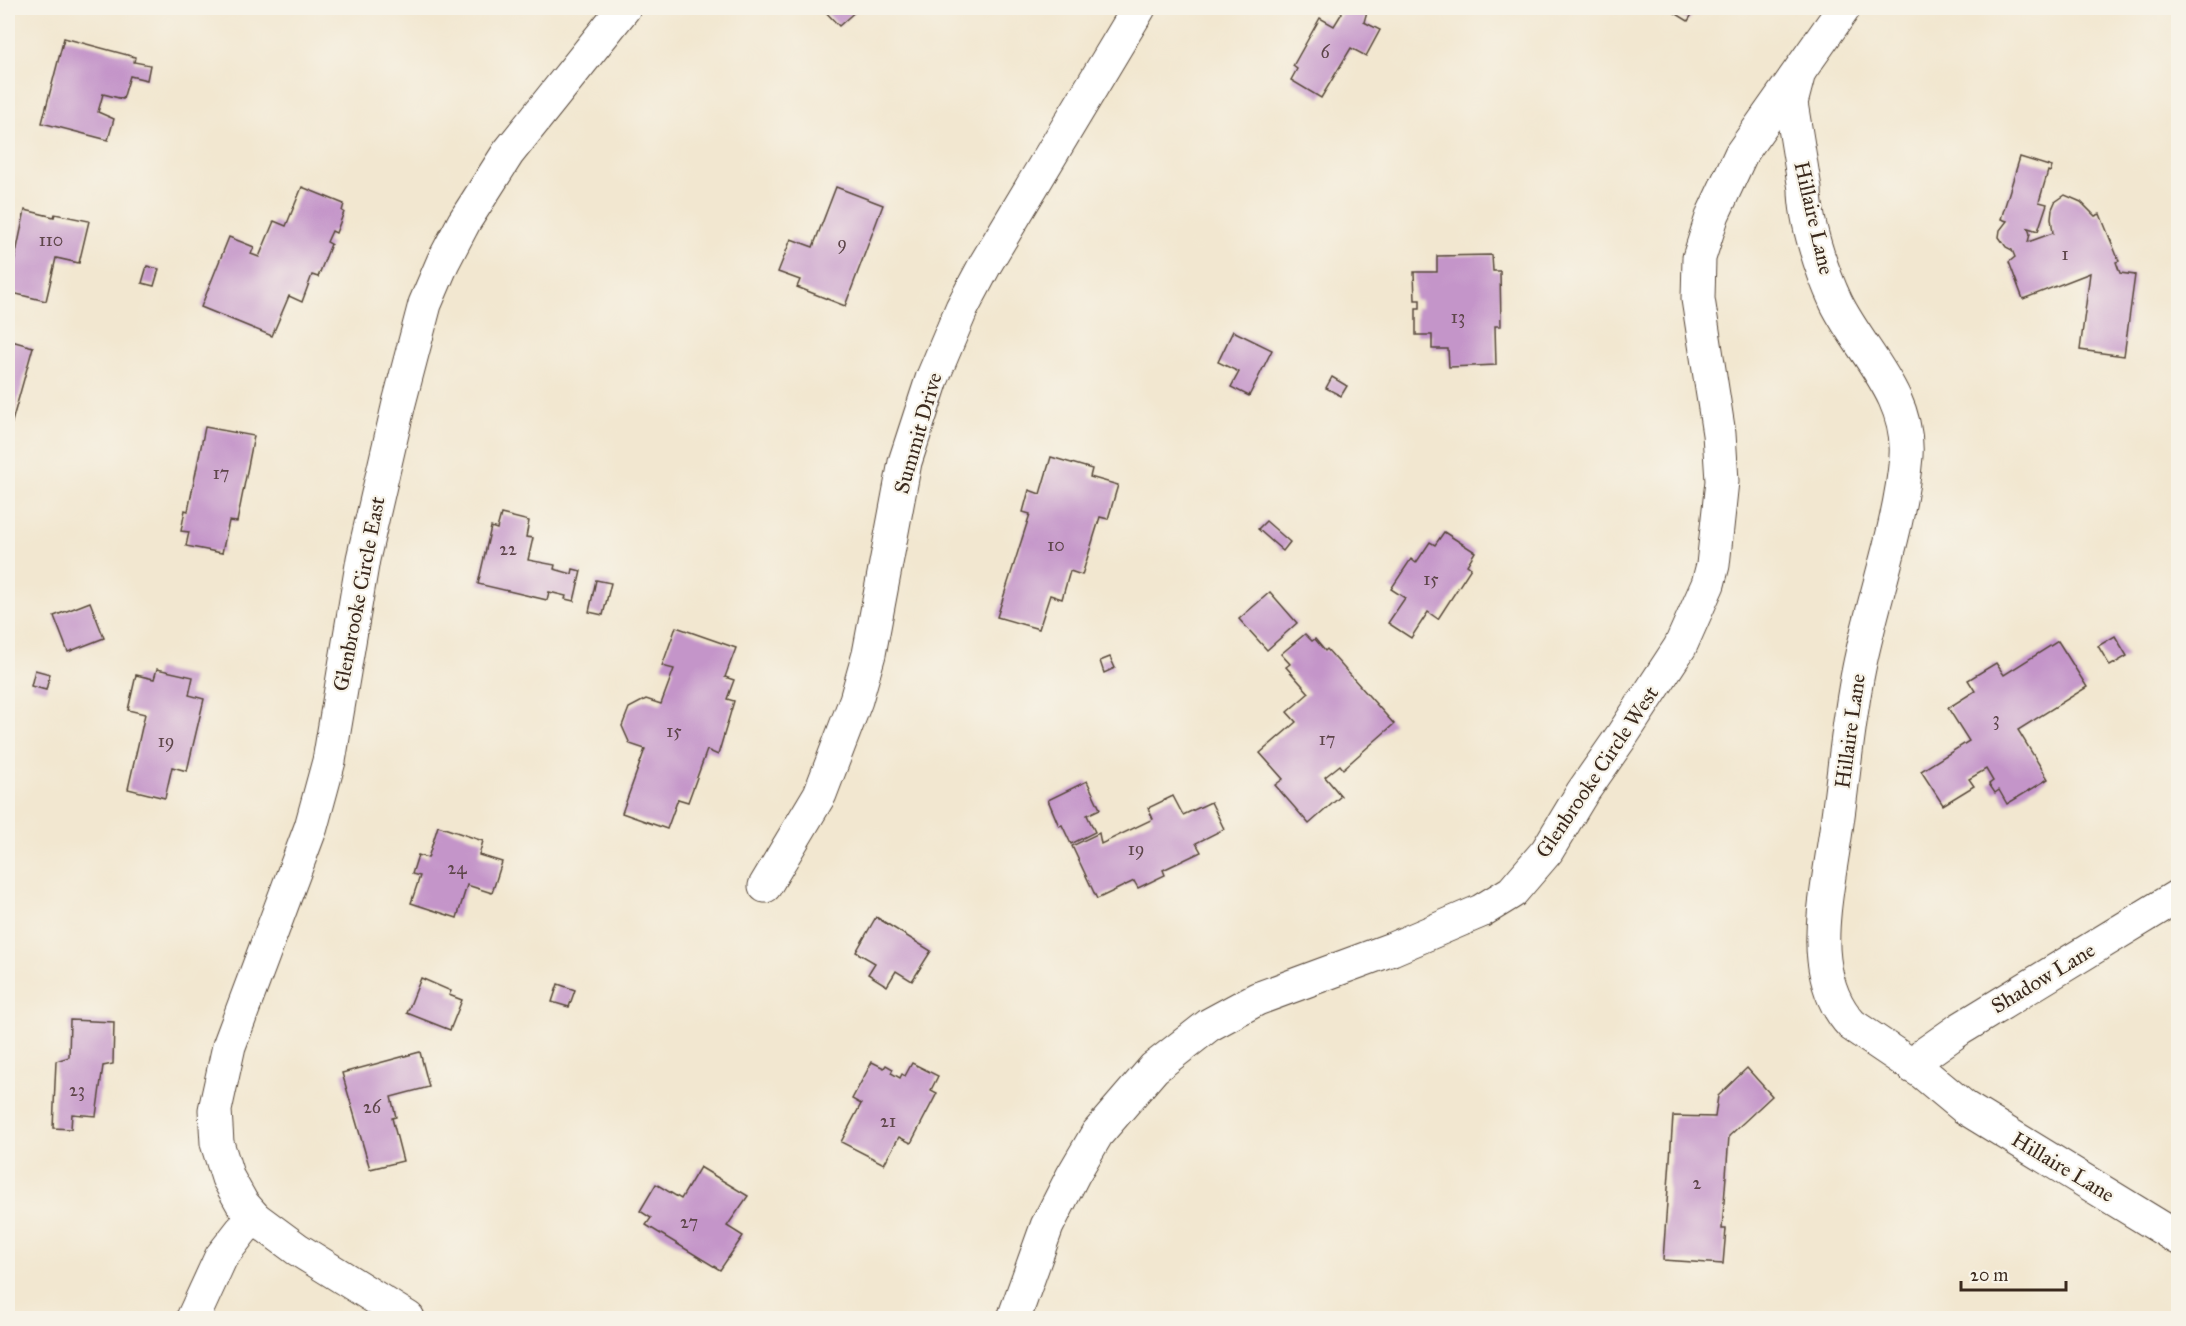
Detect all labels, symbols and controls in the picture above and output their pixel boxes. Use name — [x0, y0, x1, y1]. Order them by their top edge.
house number: 6 — [1320, 41, 1330, 63]
street label: Hillaire Lane — [1788, 159, 1840, 277]
house number: 110 — [39, 229, 63, 251]
house number: 9 — [837, 232, 847, 254]
house number: 1 — [2061, 243, 2069, 265]
house number: 13 — [1451, 306, 1465, 328]
street label: Summit Drive — [888, 369, 948, 497]
house number: 17 — [213, 462, 229, 484]
street label: Glenbrooke Circle East — [327, 494, 391, 694]
house number: 10 — [1047, 534, 1065, 556]
house number: 22 — [499, 538, 517, 560]
house number: 15 — [1423, 568, 1439, 590]
street label: Hillaire Lane — [1829, 672, 1871, 790]
street label: Glenbrooke Circle West — [1530, 681, 1664, 863]
house number: 3 — [1992, 708, 2000, 730]
house number: 15 — [666, 720, 682, 742]
house number: 17 — [1319, 728, 1335, 750]
house number: 19 — [158, 730, 174, 752]
house number: 19 — [1128, 838, 1144, 860]
house number: 24 — [448, 857, 467, 879]
street label: Shadow Lane — [1986, 937, 2100, 1019]
house number: 23 — [69, 1079, 85, 1101]
house number: 26 — [363, 1096, 382, 1118]
house number: 21 — [880, 1110, 896, 1132]
street label: Hillaire Lane — [2007, 1126, 2119, 1208]
house number: 2 — [1693, 1172, 1702, 1194]
house number: 27 — [680, 1211, 698, 1233]
scale bar — [1961, 1254, 2066, 1292]
text: 20 m — [1970, 1264, 2008, 1286]

